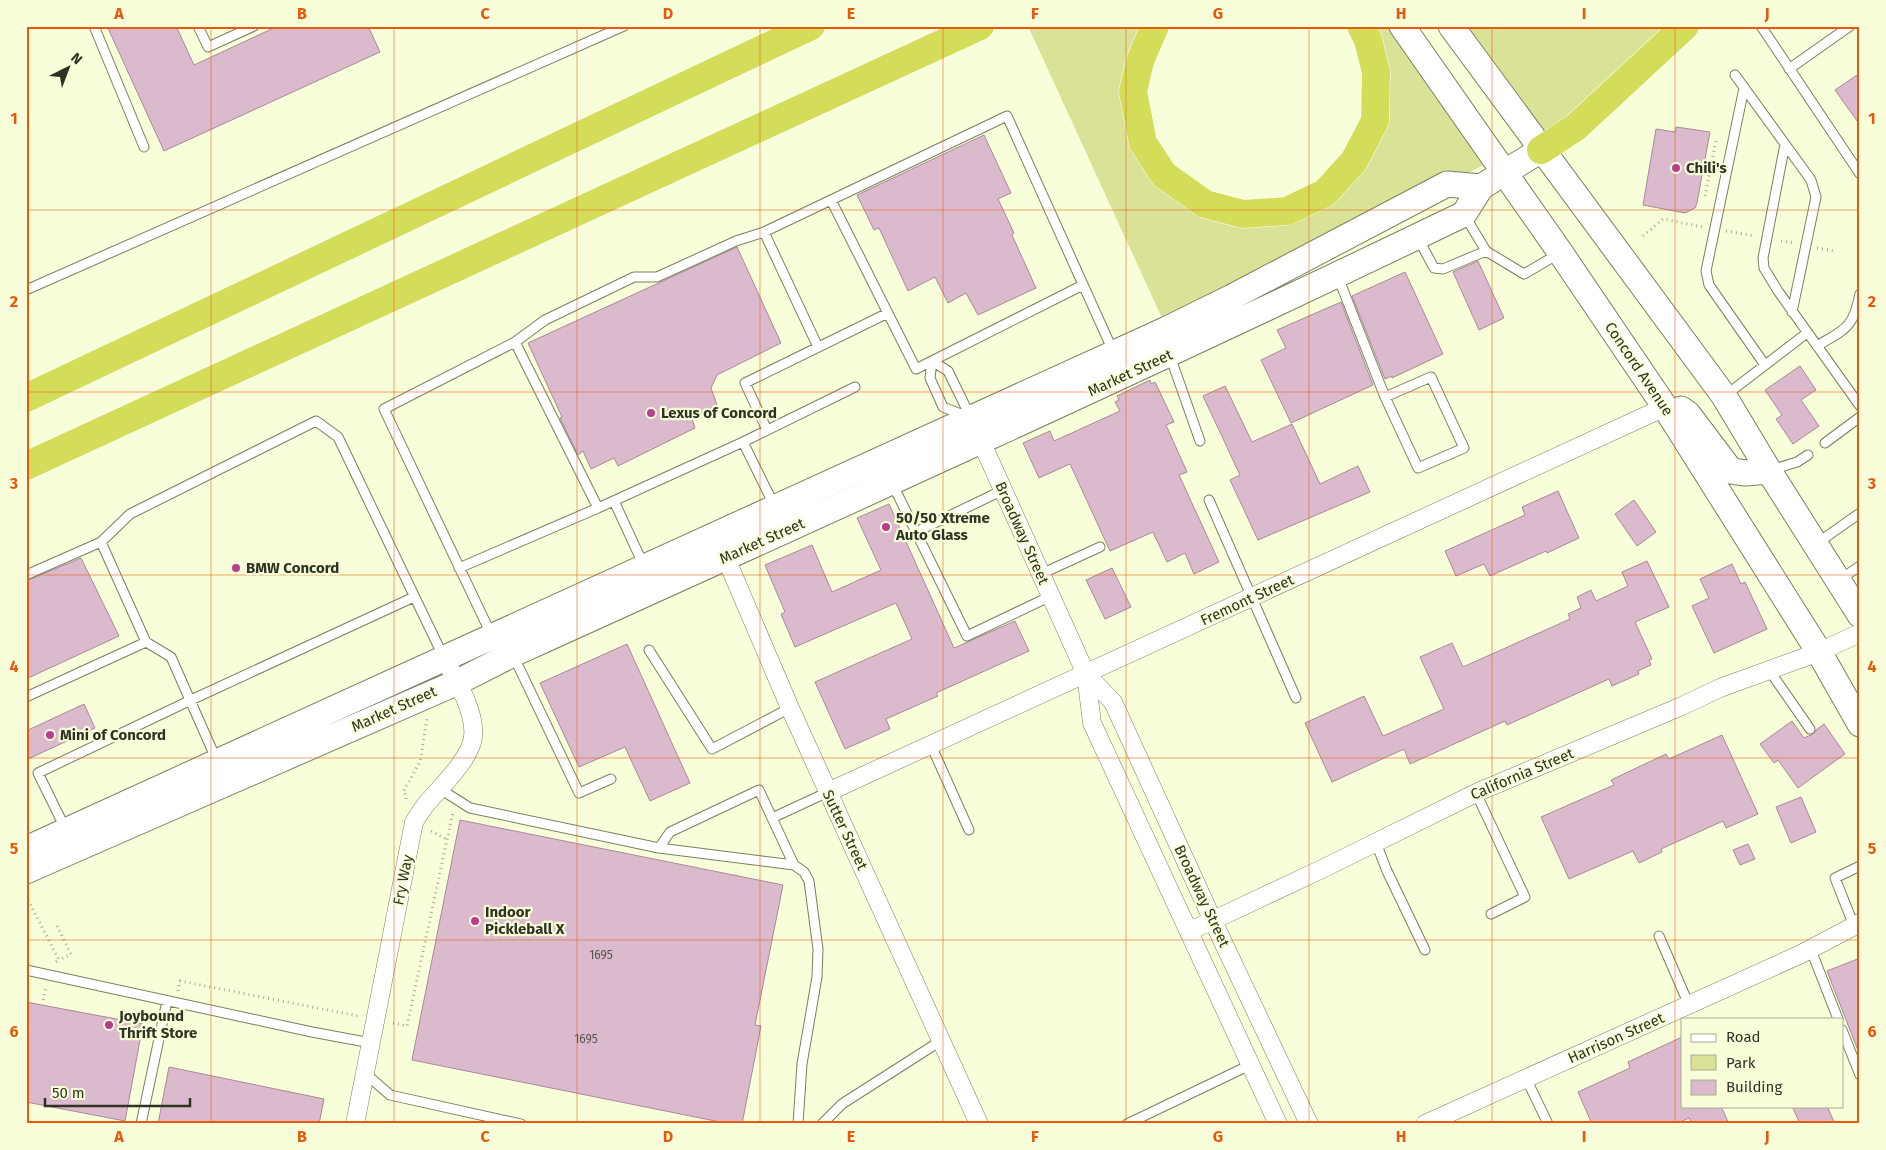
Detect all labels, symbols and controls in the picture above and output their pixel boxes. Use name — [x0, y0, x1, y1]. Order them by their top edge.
text: A — [113, 4, 124, 23]
text: B — [297, 4, 307, 23]
text: C — [480, 4, 490, 23]
text: D — [663, 4, 673, 23]
text: E — [847, 4, 855, 23]
text: F — [1031, 4, 1039, 23]
text: G — [1213, 4, 1223, 23]
text: H — [1396, 4, 1406, 23]
text: I — [1582, 4, 1586, 23]
text: J — [1763, 4, 1770, 23]
north arrow — [42, 42, 92, 92]
text: N — [67, 49, 86, 68]
text: 1 — [10, 109, 18, 128]
text: 1 — [1868, 109, 1876, 128]
place label: Chili's — [1686, 159, 1727, 177]
marker: Chili's — [1670, 162, 1682, 174]
text: 2 — [10, 292, 18, 311]
text: 2 — [1868, 292, 1876, 311]
street label: Concord Avenue — [1601, 319, 1677, 419]
street label: Market Street — [1085, 345, 1176, 400]
place label: Lexus of Concord — [661, 404, 777, 422]
marker: Lexus of Concord — [645, 407, 657, 419]
text: 3 — [9, 474, 18, 493]
text: 3 — [1867, 474, 1876, 493]
street label: Broadway Street — [991, 479, 1053, 588]
place label: 50/50 Xtreme Auto Glass — [895, 509, 990, 544]
street label: Market Street — [717, 514, 808, 568]
marker: 50/50 Xtreme Auto Glass — [880, 521, 892, 533]
place label: BMW Concord — [246, 559, 339, 577]
marker: BMW Concord — [230, 562, 242, 574]
street label: Fremont Street — [1197, 570, 1297, 629]
text: 4 — [9, 657, 19, 676]
text: 4 — [1867, 657, 1877, 676]
street label: Market Street — [349, 682, 440, 736]
place label: Mini of Concord — [60, 726, 166, 744]
marker: Mini of Concord — [44, 729, 56, 741]
street label: California Street — [1468, 744, 1577, 804]
street label: Sutter Street — [819, 787, 872, 873]
text: 5 — [10, 839, 19, 858]
text: 5 — [1868, 839, 1877, 858]
street label: Broadway Street — [1170, 842, 1234, 951]
street label: Fry Way — [389, 853, 417, 907]
place label: Indoor Pickleball X — [485, 903, 565, 938]
marker: Indoor Pickleball X — [469, 915, 481, 927]
house number: 1695 — [589, 948, 613, 962]
place label: Joybound Thrift Store — [118, 1007, 197, 1042]
street label: Harrison Street — [1565, 1009, 1667, 1067]
legend — [1681, 1018, 1844, 1108]
marker: Joybound Thrift Store — [103, 1019, 115, 1031]
text: 6 — [9, 1022, 19, 1041]
text: 6 — [1867, 1022, 1877, 1041]
text: Road — [1726, 1028, 1761, 1046]
house number: 1695 — [574, 1032, 598, 1046]
text: Park — [1726, 1054, 1756, 1072]
scale bar — [45, 1075, 190, 1107]
text: Building — [1726, 1078, 1782, 1096]
text: 50 m — [52, 1084, 85, 1102]
text: A — [113, 1127, 124, 1146]
text: B — [297, 1127, 307, 1146]
text: C — [480, 1127, 490, 1146]
text: D — [663, 1127, 673, 1146]
text: E — [847, 1127, 855, 1146]
text: F — [1031, 1127, 1039, 1146]
text: G — [1213, 1127, 1223, 1146]
text: H — [1396, 1127, 1406, 1146]
text: I — [1582, 1127, 1586, 1146]
text: J — [1763, 1127, 1770, 1146]

